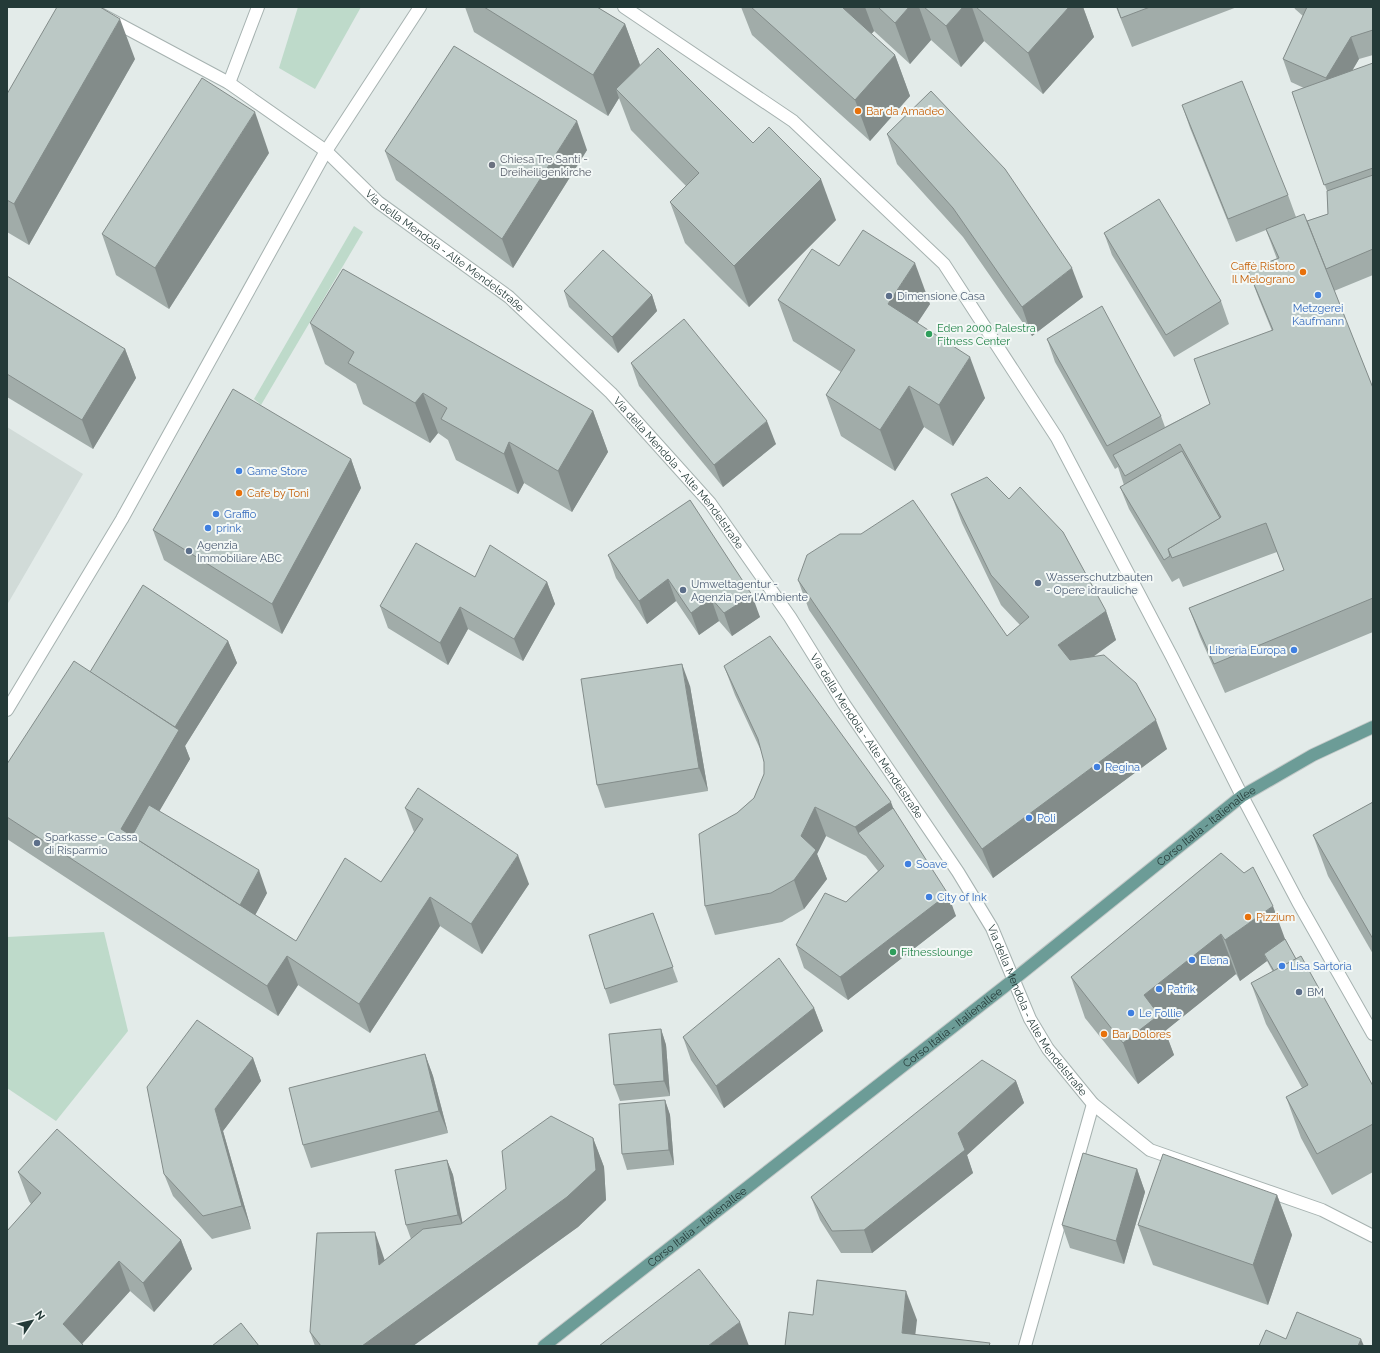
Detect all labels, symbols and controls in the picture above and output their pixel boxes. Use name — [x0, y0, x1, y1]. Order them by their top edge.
place label: Bar da Amadeo — [866, 105, 945, 118]
marker: Bar da Amadeo — [853, 106, 863, 116]
place label: Chiesa Tre Santi - Dreiheiligenkirche — [500, 153, 592, 179]
marker: Chiesa Tre Santi - Dreiheiligenkirche — [487, 160, 497, 170]
street label: Via della Mendola - Alte Mendelstraße — [362, 187, 527, 315]
place label: Caffè Ristoro Il Melograno — [1231, 260, 1295, 286]
marker: Caffè Ristoro Il Melograno — [1298, 267, 1308, 277]
place label: Dimensione Casa — [897, 290, 985, 303]
marker: Metzgerei Kaufmann — [1313, 290, 1323, 300]
marker: Dimensione Casa — [884, 291, 894, 301]
place label: Metzgerei Kaufmann — [1292, 302, 1344, 328]
place label: Eden 2000 Palestra Fitness Center — [937, 322, 1036, 348]
marker: Eden 2000 Palestra Fitness Center — [924, 329, 934, 339]
street label: Via della Mendola - Alte Mendelstraße — [611, 394, 746, 552]
place label: Game Store — [247, 465, 308, 478]
marker: Game Store — [234, 466, 244, 476]
place label: Cafe by Toni — [247, 487, 309, 500]
marker: Cafe by Toni — [234, 488, 244, 498]
place label: Graffio — [224, 508, 257, 521]
marker: Graffio — [211, 509, 221, 519]
place label: prink — [216, 522, 241, 535]
marker: prink — [203, 523, 213, 533]
place label: Agenzia Immobiliare ABC — [197, 539, 282, 565]
marker: Agenzia Immobiliare ABC — [184, 546, 194, 556]
place label: Wasserschutzbauten - Opere idrauliche — [1046, 571, 1153, 597]
place label: Umweltagentur - Agenzia per l'Ambiente — [691, 578, 809, 604]
marker: Wasserschutzbauten - Opere idrauliche — [1033, 578, 1043, 588]
marker: Umweltagentur - Agenzia per l'Ambiente — [678, 585, 688, 595]
place label: Libreria Europa — [1209, 644, 1286, 657]
marker: Libreria Europa — [1289, 645, 1299, 655]
street label: Via della Mendola - Alte Mendelstraße — [807, 651, 926, 821]
place label: Regina — [1105, 761, 1140, 774]
marker: Regina — [1092, 762, 1102, 772]
street label: Corso Italia - Italienallee — [1154, 783, 1259, 869]
place label: Poli — [1037, 812, 1056, 825]
marker: Poli — [1024, 813, 1034, 823]
place label: Sparkasse - Cassa di Risparmio — [45, 831, 138, 857]
marker: Sparkasse - Cassa di Risparmio — [32, 838, 42, 848]
place label: Soave — [916, 858, 948, 871]
marker: Soave — [903, 859, 913, 869]
place label: City of Ink — [937, 891, 987, 904]
marker: City of Ink — [924, 892, 934, 902]
place label: Pizzium — [1256, 911, 1295, 924]
marker: Pizzium — [1243, 912, 1253, 922]
street label: Via della Mendola - Alte Mendelstraße — [984, 923, 1090, 1099]
place label: Fitnesslounge — [901, 946, 973, 959]
marker: Fitnesslounge — [888, 947, 898, 957]
place label: Elena — [1200, 954, 1229, 967]
marker: Elena — [1187, 955, 1197, 965]
place label: Lisa Sartoria — [1290, 960, 1352, 973]
marker: Lisa Sartoria — [1277, 961, 1287, 971]
place label: Patrik — [1167, 983, 1196, 996]
marker: Patrik — [1154, 984, 1164, 994]
street label: Corso Italia - Italienallee — [900, 985, 1005, 1070]
place label: BM — [1307, 986, 1324, 999]
marker: BM — [1294, 987, 1304, 997]
place label: Le Follie — [1139, 1007, 1183, 1020]
marker: Le Follie — [1126, 1008, 1136, 1018]
place label: Bar Dolores — [1112, 1028, 1171, 1041]
marker: Bar Dolores — [1099, 1029, 1109, 1039]
street label: Corso Italia - Italienallee — [645, 1184, 750, 1270]
north arrow — [12, 1301, 52, 1341]
text: N — [32, 1308, 48, 1323]

